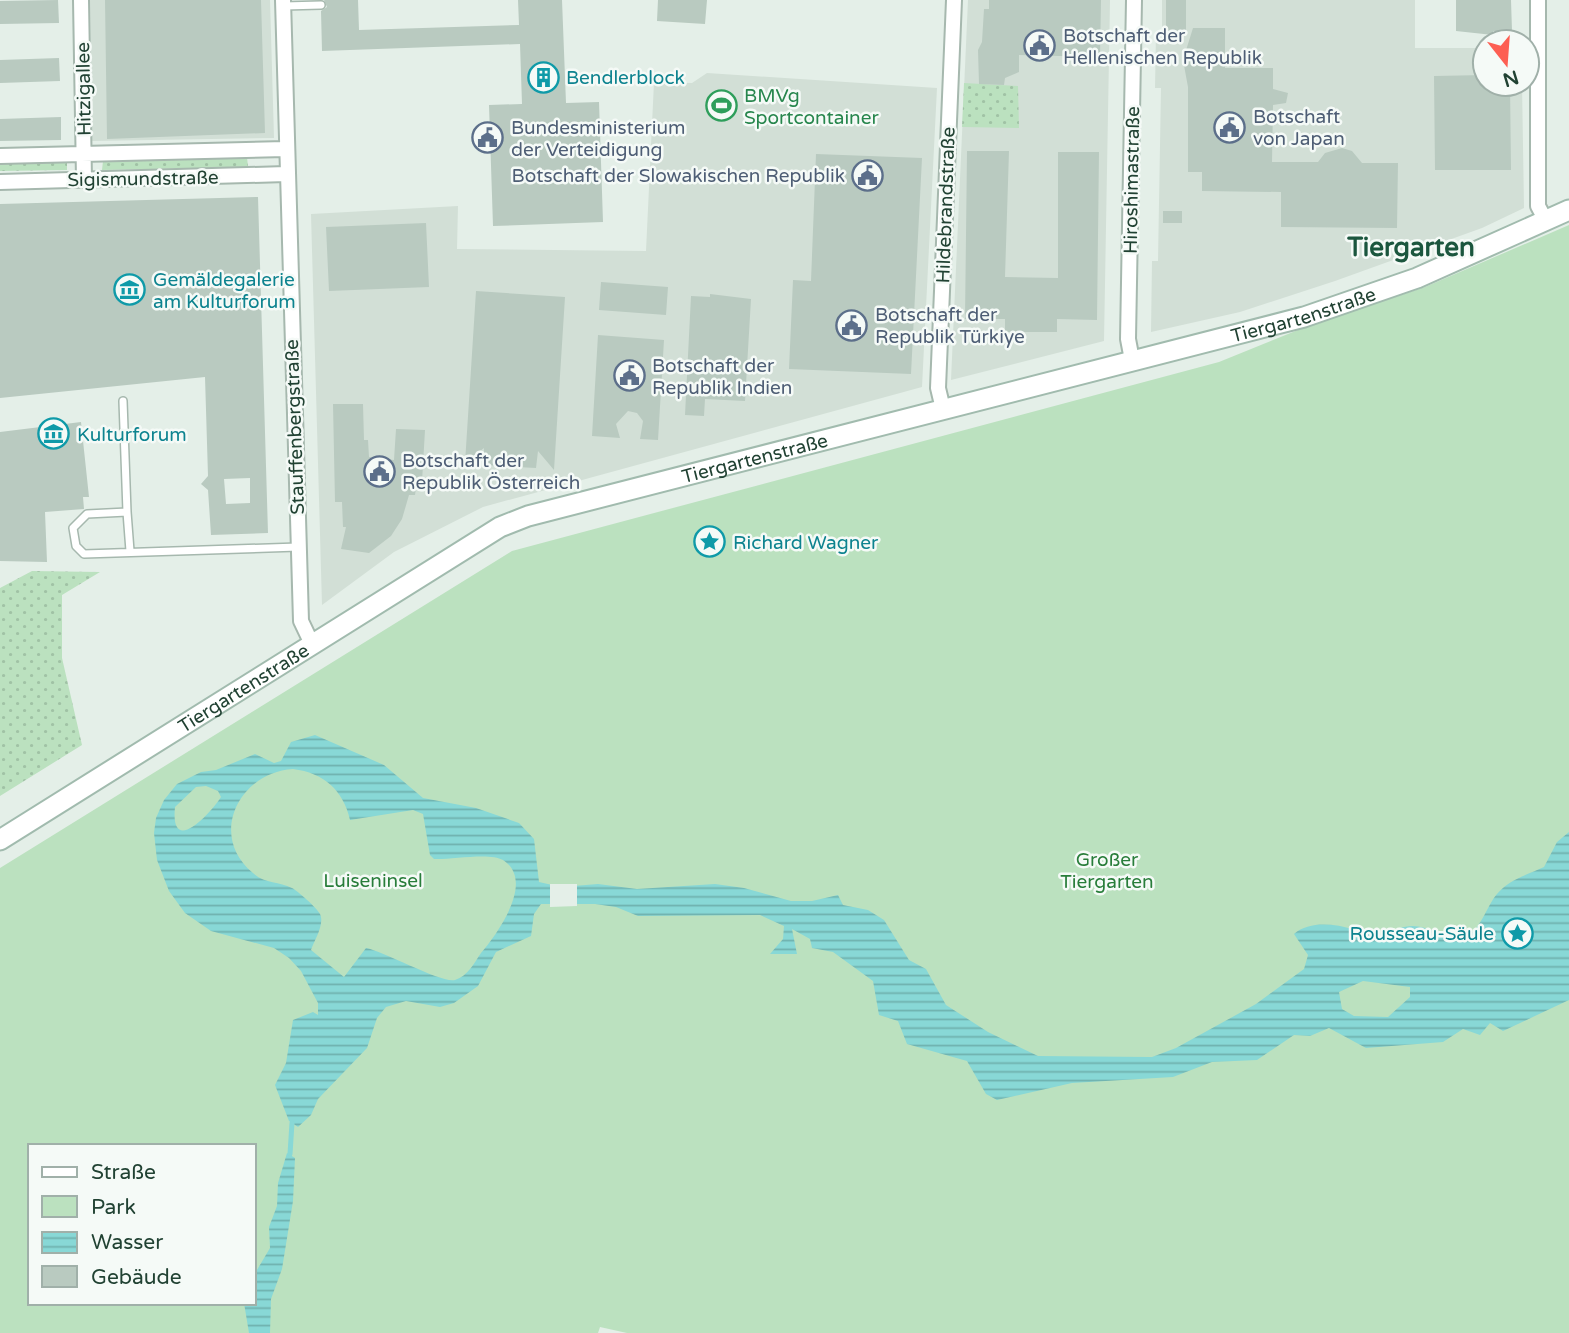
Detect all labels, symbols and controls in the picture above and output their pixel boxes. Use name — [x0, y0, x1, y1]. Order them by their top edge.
place label: Botschaft der Hellenischen Republik — [1063, 25, 1262, 69]
north arrow — [1471, 28, 1541, 98]
public building icon: Botschaft der Hellenischen Republik — [1023, 29, 1057, 63]
street label: Hitzigallee — [72, 42, 96, 136]
building icon: Bendlerblock — [526, 60, 560, 94]
text: N — [1500, 66, 1521, 91]
place label: Bendlerblock — [566, 67, 685, 89]
place label: BMVg Sportcontainer — [744, 85, 879, 129]
sports icon: BMVg Sportcontainer — [704, 89, 738, 123]
street label: Hiroshimastraße — [1120, 106, 1144, 254]
place label: Botschaft von Japan — [1253, 106, 1345, 150]
public building icon: Botschaft von Japan — [1213, 110, 1247, 144]
place label: Bundesministerium der Verteidigung — [511, 117, 685, 161]
public building icon: Bundesministerium der Verteidigung — [471, 121, 505, 155]
street label: Hildebrandstraße — [932, 126, 960, 284]
public building icon: Botschaft der Slowakischen Republik — [851, 158, 885, 192]
place label: Botschaft der Slowakischen Republik — [512, 165, 845, 187]
street label: Sigismundstraße — [67, 167, 219, 191]
district label: Tiergarten — [1346, 232, 1475, 263]
place label: Gemäldegalerie am Kulturforum — [153, 269, 296, 313]
museum icon: Gemäldegalerie am Kulturforum — [113, 273, 147, 307]
street label: Tiergartenstraße — [1229, 283, 1379, 347]
place label: Botschaft der Republik Türkiye — [875, 304, 1025, 348]
public building icon: Botschaft der Republik Türkiye — [835, 308, 869, 342]
street label: Stauffenbergstraße — [281, 339, 309, 515]
place label: Botschaft der Republik Indien — [652, 355, 792, 399]
public building icon: Botschaft der Republik Indien — [612, 359, 646, 393]
museum icon: Kulturforum — [37, 417, 71, 451]
place label: Kulturforum — [77, 424, 187, 446]
street label: Tiergartenstraße — [680, 430, 830, 488]
place label: Botschaft der Republik Österreich — [402, 450, 580, 494]
public building icon: Botschaft der Republik Österreich — [362, 454, 396, 488]
place icon: Richard Wagner — [693, 525, 727, 559]
place label: Richard Wagner — [733, 532, 879, 554]
street label: Tiergartenstraße — [174, 639, 313, 738]
park label: Großer Tiergarten — [1060, 849, 1154, 893]
park label: Luiseninsel — [323, 870, 423, 892]
place icon: Rousseau-Säule — [1500, 916, 1534, 950]
place label: Rousseau-Säule — [1349, 923, 1494, 945]
legend — [28, 1144, 256, 1305]
text: Straße — [91, 1160, 156, 1185]
text: Park — [91, 1195, 136, 1220]
text: Wasser — [91, 1230, 163, 1255]
text: Gebäude — [91, 1265, 182, 1290]

